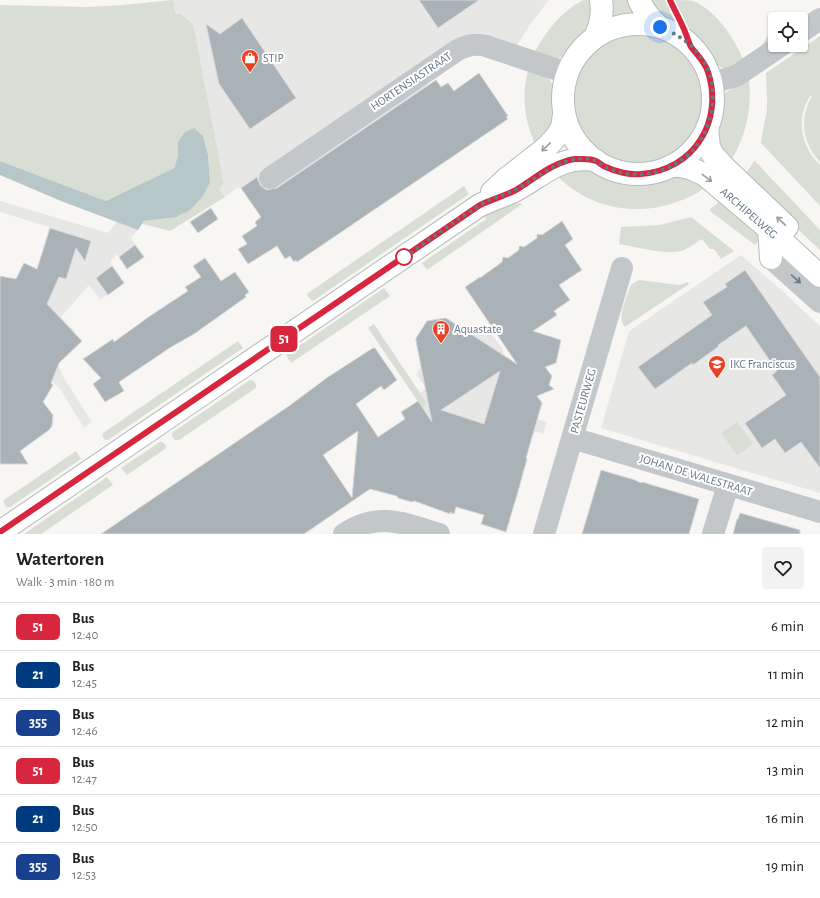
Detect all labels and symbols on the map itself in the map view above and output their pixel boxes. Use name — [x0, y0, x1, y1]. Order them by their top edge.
your location — [650, 17, 670, 37]
shop icon: STIP — [240, 48, 260, 73]
street label: HORTENSIASTRAAT — [368, 50, 454, 112]
place label: STIP — [263, 52, 284, 64]
one-way arrow — [541, 143, 551, 152]
one-way arrow — [702, 174, 713, 182]
street label: ARCHIPELWEG — [718, 185, 780, 241]
one-way arrow — [776, 217, 786, 226]
unlabelled marker — [395, 248, 413, 266]
one-way arrow — [791, 275, 801, 284]
building icon: Aquastate — [431, 319, 451, 344]
place label: Aquastate — [454, 323, 502, 335]
line badge: 51 — [266, 326, 302, 352]
school or university icon: IKC Franciscus — [707, 354, 727, 379]
place label: IKC Franciscus — [730, 358, 795, 370]
street label: PASTEURWEG — [568, 367, 598, 435]
street label: JOHAN DE WALESTRAAT — [638, 452, 754, 498]

